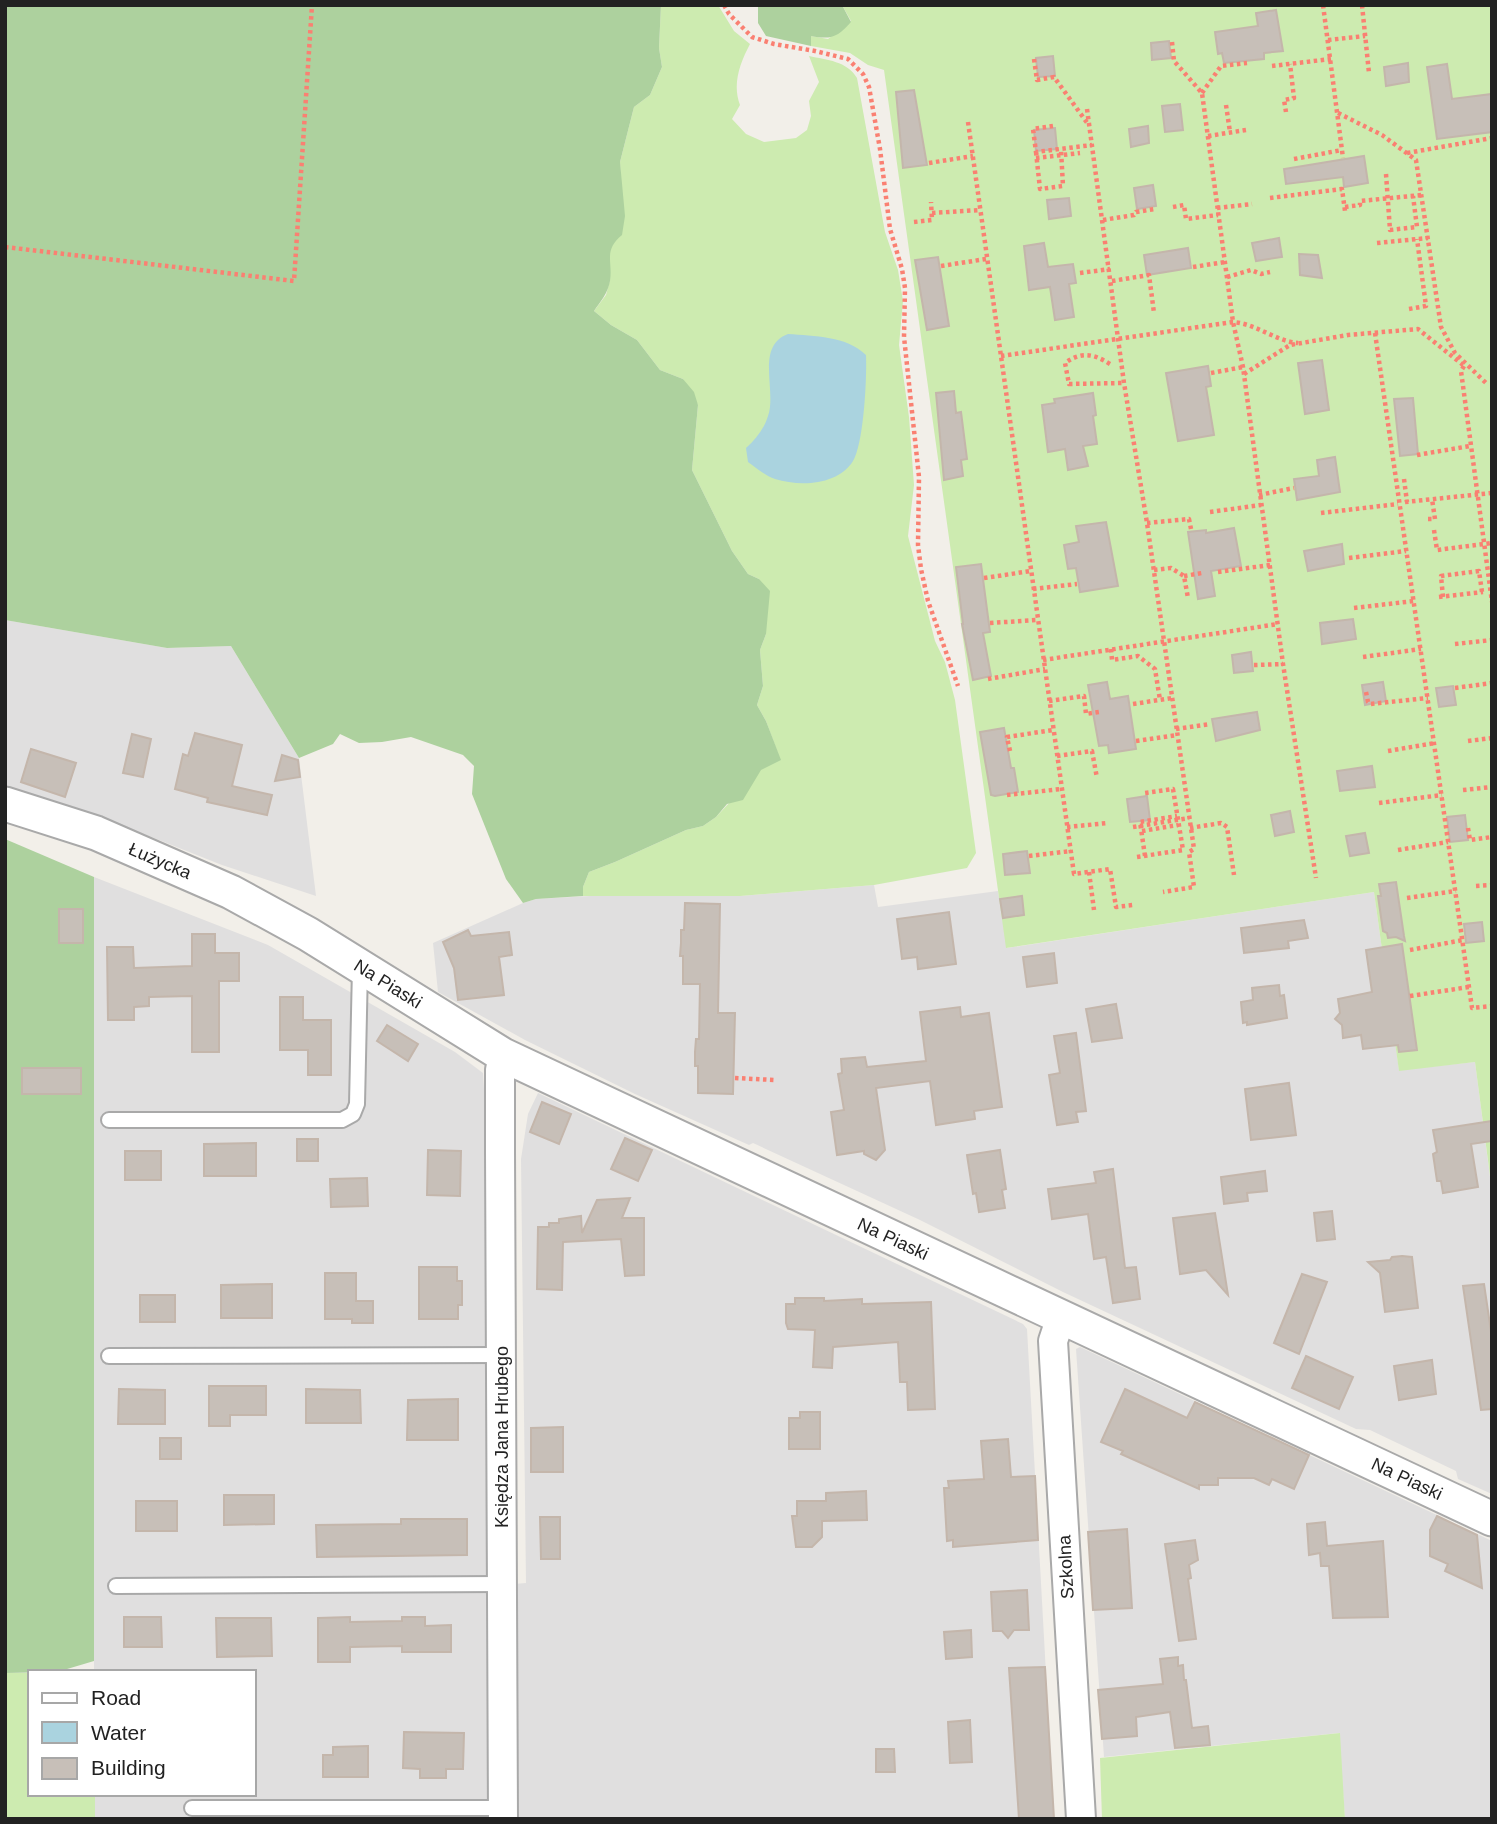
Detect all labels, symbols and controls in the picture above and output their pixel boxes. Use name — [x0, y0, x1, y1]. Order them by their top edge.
street label: Łużycka — [126, 839, 195, 883]
street label: Na Piaski — [350, 955, 426, 1013]
street label: Na Piaski — [854, 1214, 932, 1264]
street label: Księdza Jana Hrubego — [492, 1346, 512, 1528]
street label: Na Piaski — [1368, 1454, 1446, 1504]
street label: Szkolna — [1054, 1534, 1078, 1600]
legend — [28, 1670, 256, 1796]
text: Road — [91, 1686, 141, 1709]
text: Water — [91, 1721, 146, 1744]
text: Building — [91, 1756, 166, 1779]

